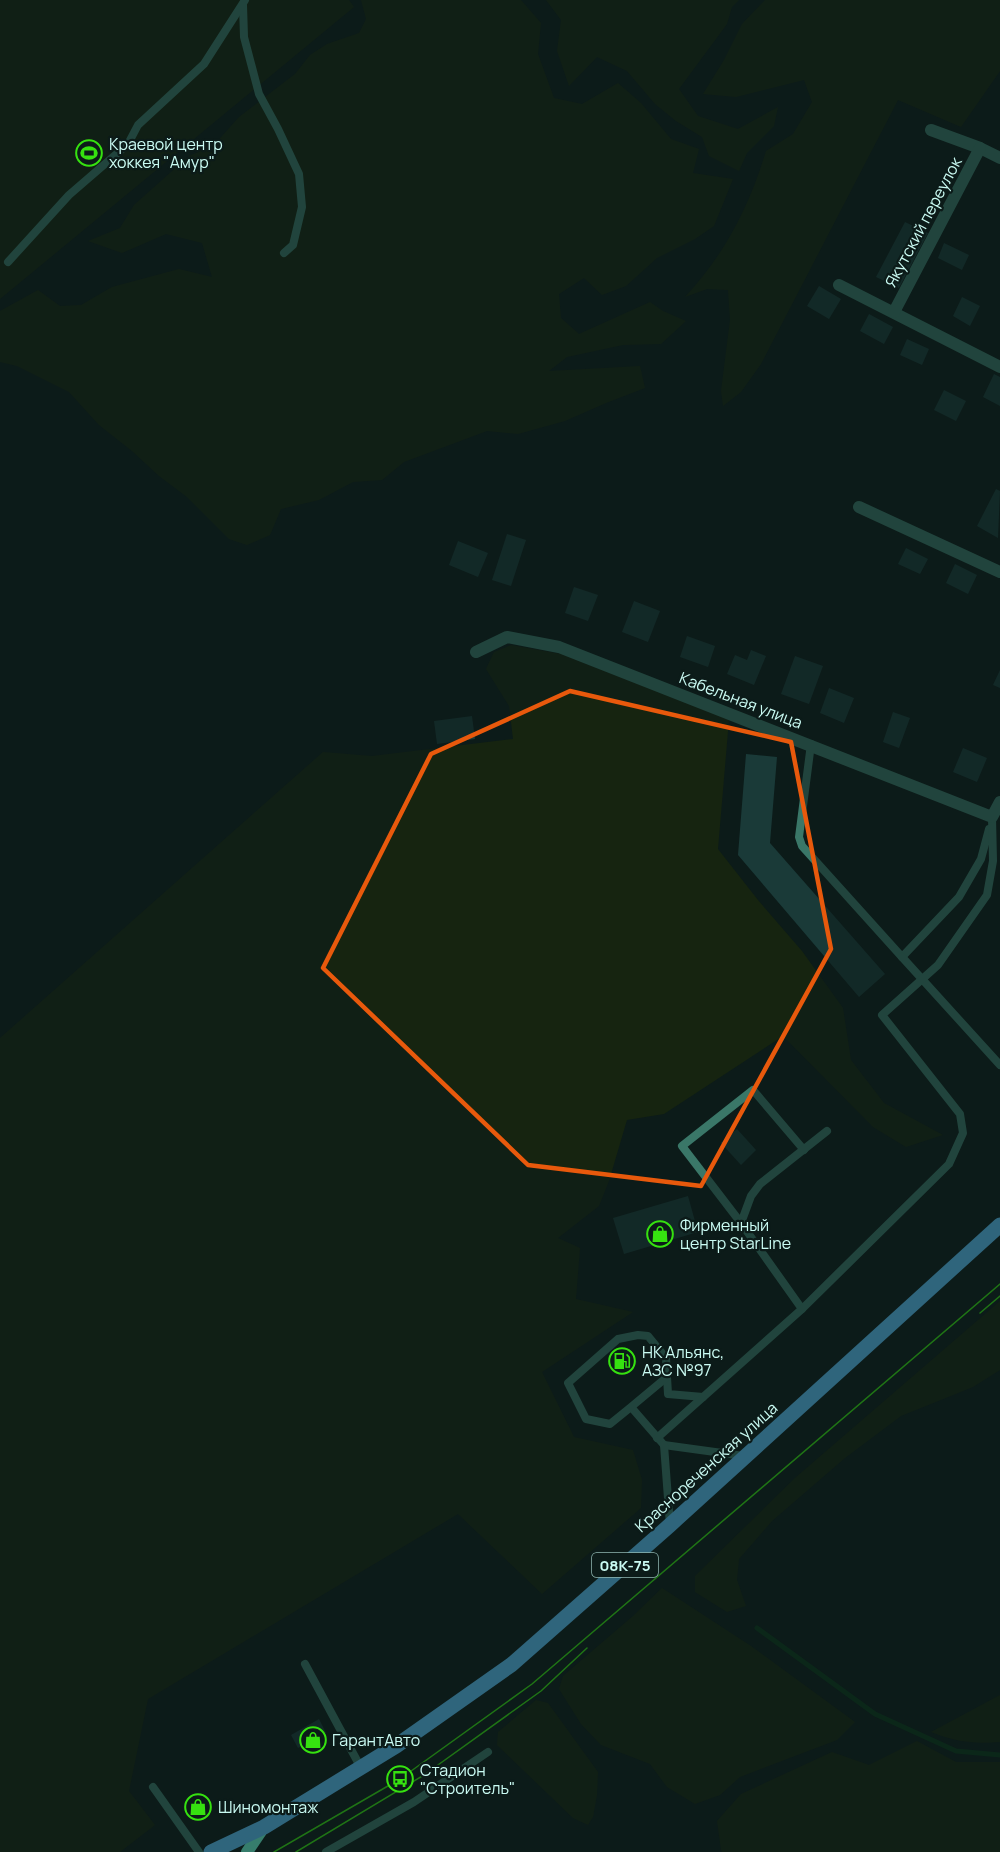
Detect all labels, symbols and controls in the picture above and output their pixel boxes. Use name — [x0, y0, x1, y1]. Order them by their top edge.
place label: Краевой центр хоккея "Амур" — [109, 133, 223, 173]
sports icon: Краевой центр хоккея "Амур" — [74, 138, 104, 168]
street label: Якутский переулок — [879, 152, 967, 291]
street label: Кабельная улица — [676, 666, 806, 734]
place label: Фирменный центр StarLine — [680, 1214, 791, 1254]
shop icon: Фирменный центр StarLine — [645, 1219, 675, 1249]
place label: НК Альянс, АЗС №97 — [642, 1341, 724, 1381]
fuel station icon: НК Альянс, АЗС №97 — [607, 1346, 637, 1376]
street label: Краснореченская улица — [630, 1397, 782, 1537]
road number: 08К-75 — [592, 1553, 658, 1577]
shop icon: ГарантАвто — [298, 1725, 328, 1755]
place label: ГарантАвто — [332, 1729, 420, 1751]
place label: Стадион "Строитель" — [420, 1759, 515, 1799]
bus stop icon: Стадион "Строитель" — [385, 1764, 415, 1794]
shop icon: Шиномонтаж — [183, 1792, 213, 1822]
place label: Шиномонтаж — [218, 1796, 319, 1818]

